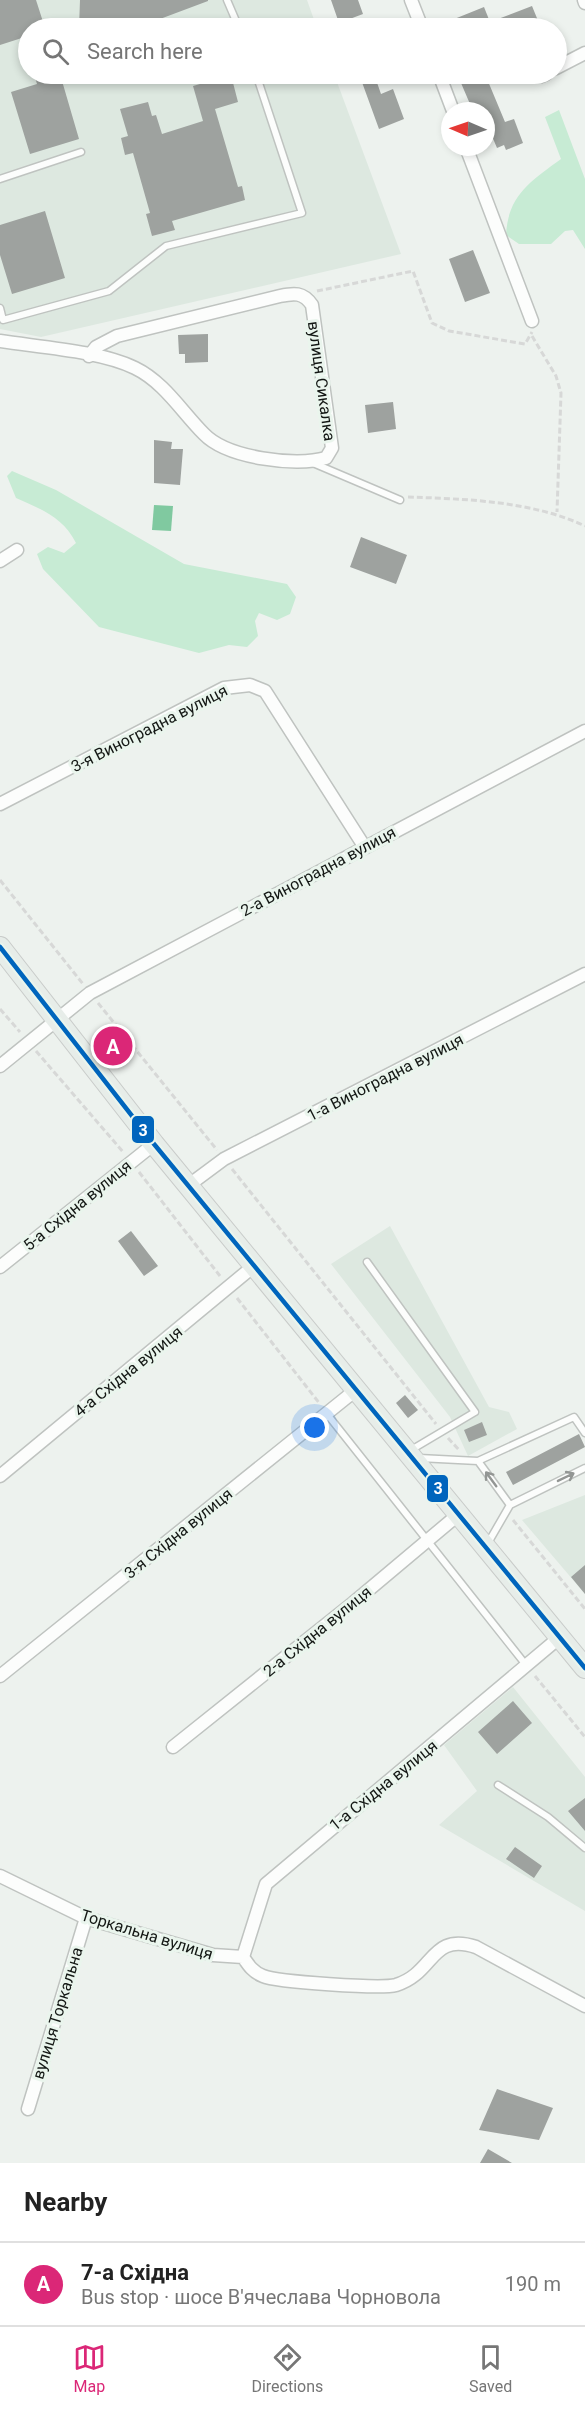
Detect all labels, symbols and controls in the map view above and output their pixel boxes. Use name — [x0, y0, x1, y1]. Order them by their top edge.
search box — [18, 18, 567, 84]
icon: search — [39, 35, 72, 68]
text: Search here — [87, 39, 203, 64]
north arrow — [441, 102, 495, 156]
street label: вулиця Сикалка — [304, 320, 339, 442]
street label: 3-я Виноградна вулиця — [68, 681, 231, 776]
street label: 2-а Виноградна вулиця — [238, 822, 399, 920]
pin: A — [94, 1024, 132, 1068]
street label: 1-а Виноградна вулиця — [304, 1030, 467, 1125]
line badge: 3 — [131, 1115, 155, 1144]
text: 3 — [138, 1121, 148, 1140]
street label: 5-а Східна вулиця — [20, 1156, 135, 1255]
street label: 4-а Східна вулиця — [71, 1322, 186, 1421]
your location — [300, 1413, 329, 1442]
one-way arrow — [557, 1471, 575, 1482]
one-way arrow — [485, 1472, 498, 1488]
line badge: 3 — [426, 1474, 449, 1503]
text: 3 — [433, 1479, 443, 1498]
street label: 3-я Східна вулиця — [121, 1484, 236, 1583]
street label: 2-а Східна вулиця — [260, 1582, 375, 1681]
street label: 1-а Східна вулиця — [326, 1736, 441, 1835]
street label: Торкальна вулиця — [78, 1905, 215, 1964]
street label: вулиця Торкальна — [28, 1945, 87, 2081]
text: Nearby — [24, 2187, 107, 2217]
text: 7-а Східна — [81, 2260, 189, 2285]
text: A — [37, 2272, 50, 2296]
text: 190 m — [505, 2272, 561, 2296]
text: Bus stop · шосе В'ячеслава Чорновола — [81, 2285, 441, 2309]
tab: Map — [73, 2341, 106, 2396]
tab: Directions — [251, 2341, 323, 2396]
tab: Saved — [469, 2341, 512, 2396]

